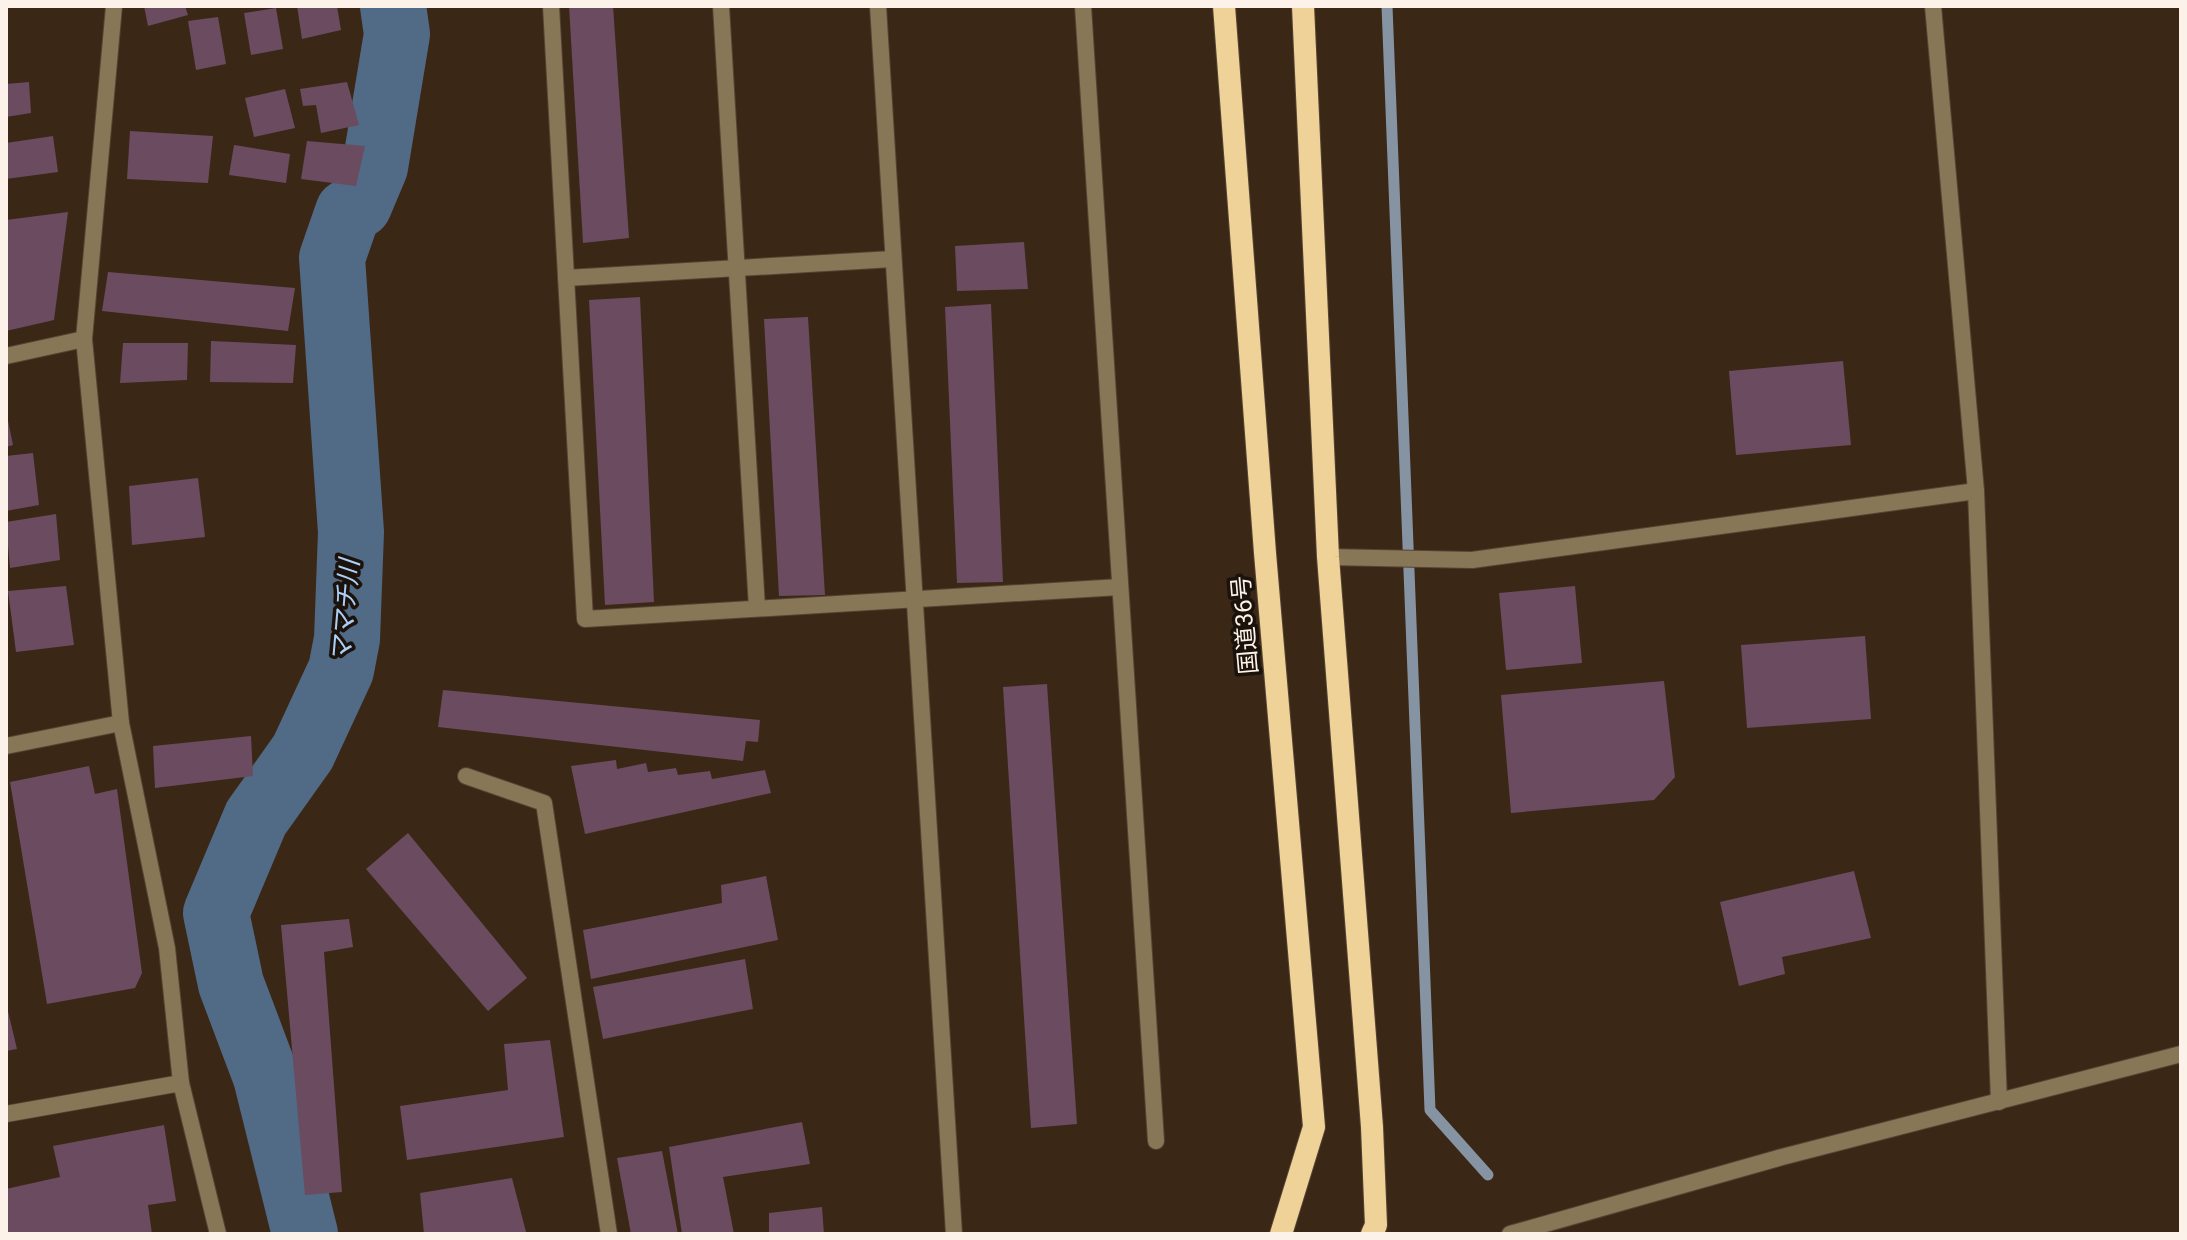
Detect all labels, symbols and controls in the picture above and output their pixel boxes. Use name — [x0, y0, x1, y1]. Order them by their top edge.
water label: ママチ川 — [326, 555, 365, 664]
street label: 国道36号 — [1227, 574, 1263, 676]

